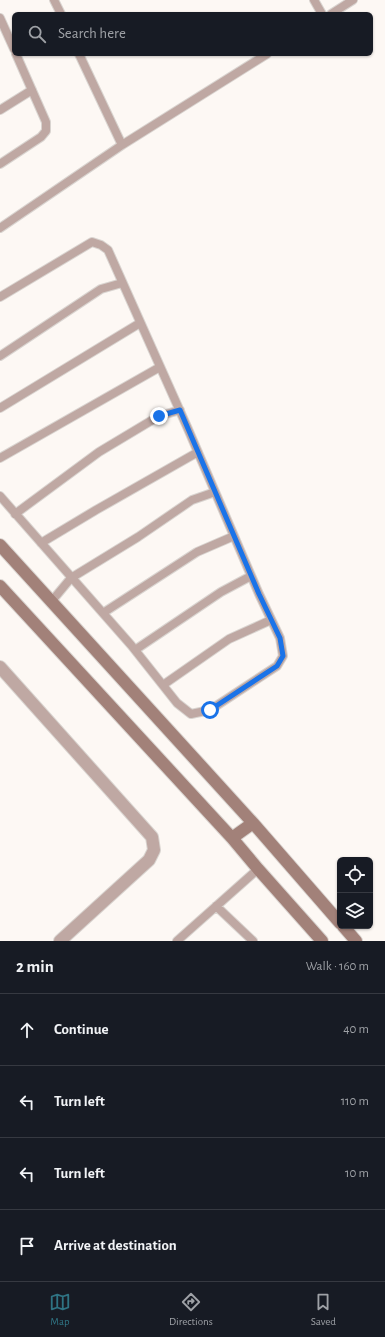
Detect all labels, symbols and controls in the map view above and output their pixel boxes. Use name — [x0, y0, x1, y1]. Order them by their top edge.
search box — [12, 12, 373, 56]
icon: search — [26, 23, 48, 45]
text: Search here — [58, 26, 126, 41]
route end — [150, 407, 168, 425]
route start — [201, 701, 219, 719]
map controls — [337, 857, 373, 929]
button: locate — [337, 857, 373, 893]
button: layers — [337, 893, 373, 929]
text: 2 min — [16, 958, 54, 975]
text: Walk · 160 m — [306, 960, 369, 973]
icon: ahead — [16, 1019, 38, 1041]
text: Continue — [54, 1022, 109, 1037]
text: 40 m — [343, 1023, 369, 1036]
icon: left — [16, 1091, 38, 1113]
text: Turn left — [54, 1094, 105, 1109]
text: 110 m — [341, 1095, 369, 1108]
icon: left — [16, 1163, 38, 1185]
text: Turn left — [54, 1166, 105, 1181]
text: 10 m — [345, 1167, 369, 1180]
icon: arrive — [16, 1235, 38, 1257]
text: Arrive at destination — [54, 1238, 177, 1253]
tab: Map — [49, 1291, 71, 1328]
tab: Directions — [169, 1291, 213, 1328]
tab: Saved — [311, 1291, 336, 1328]

